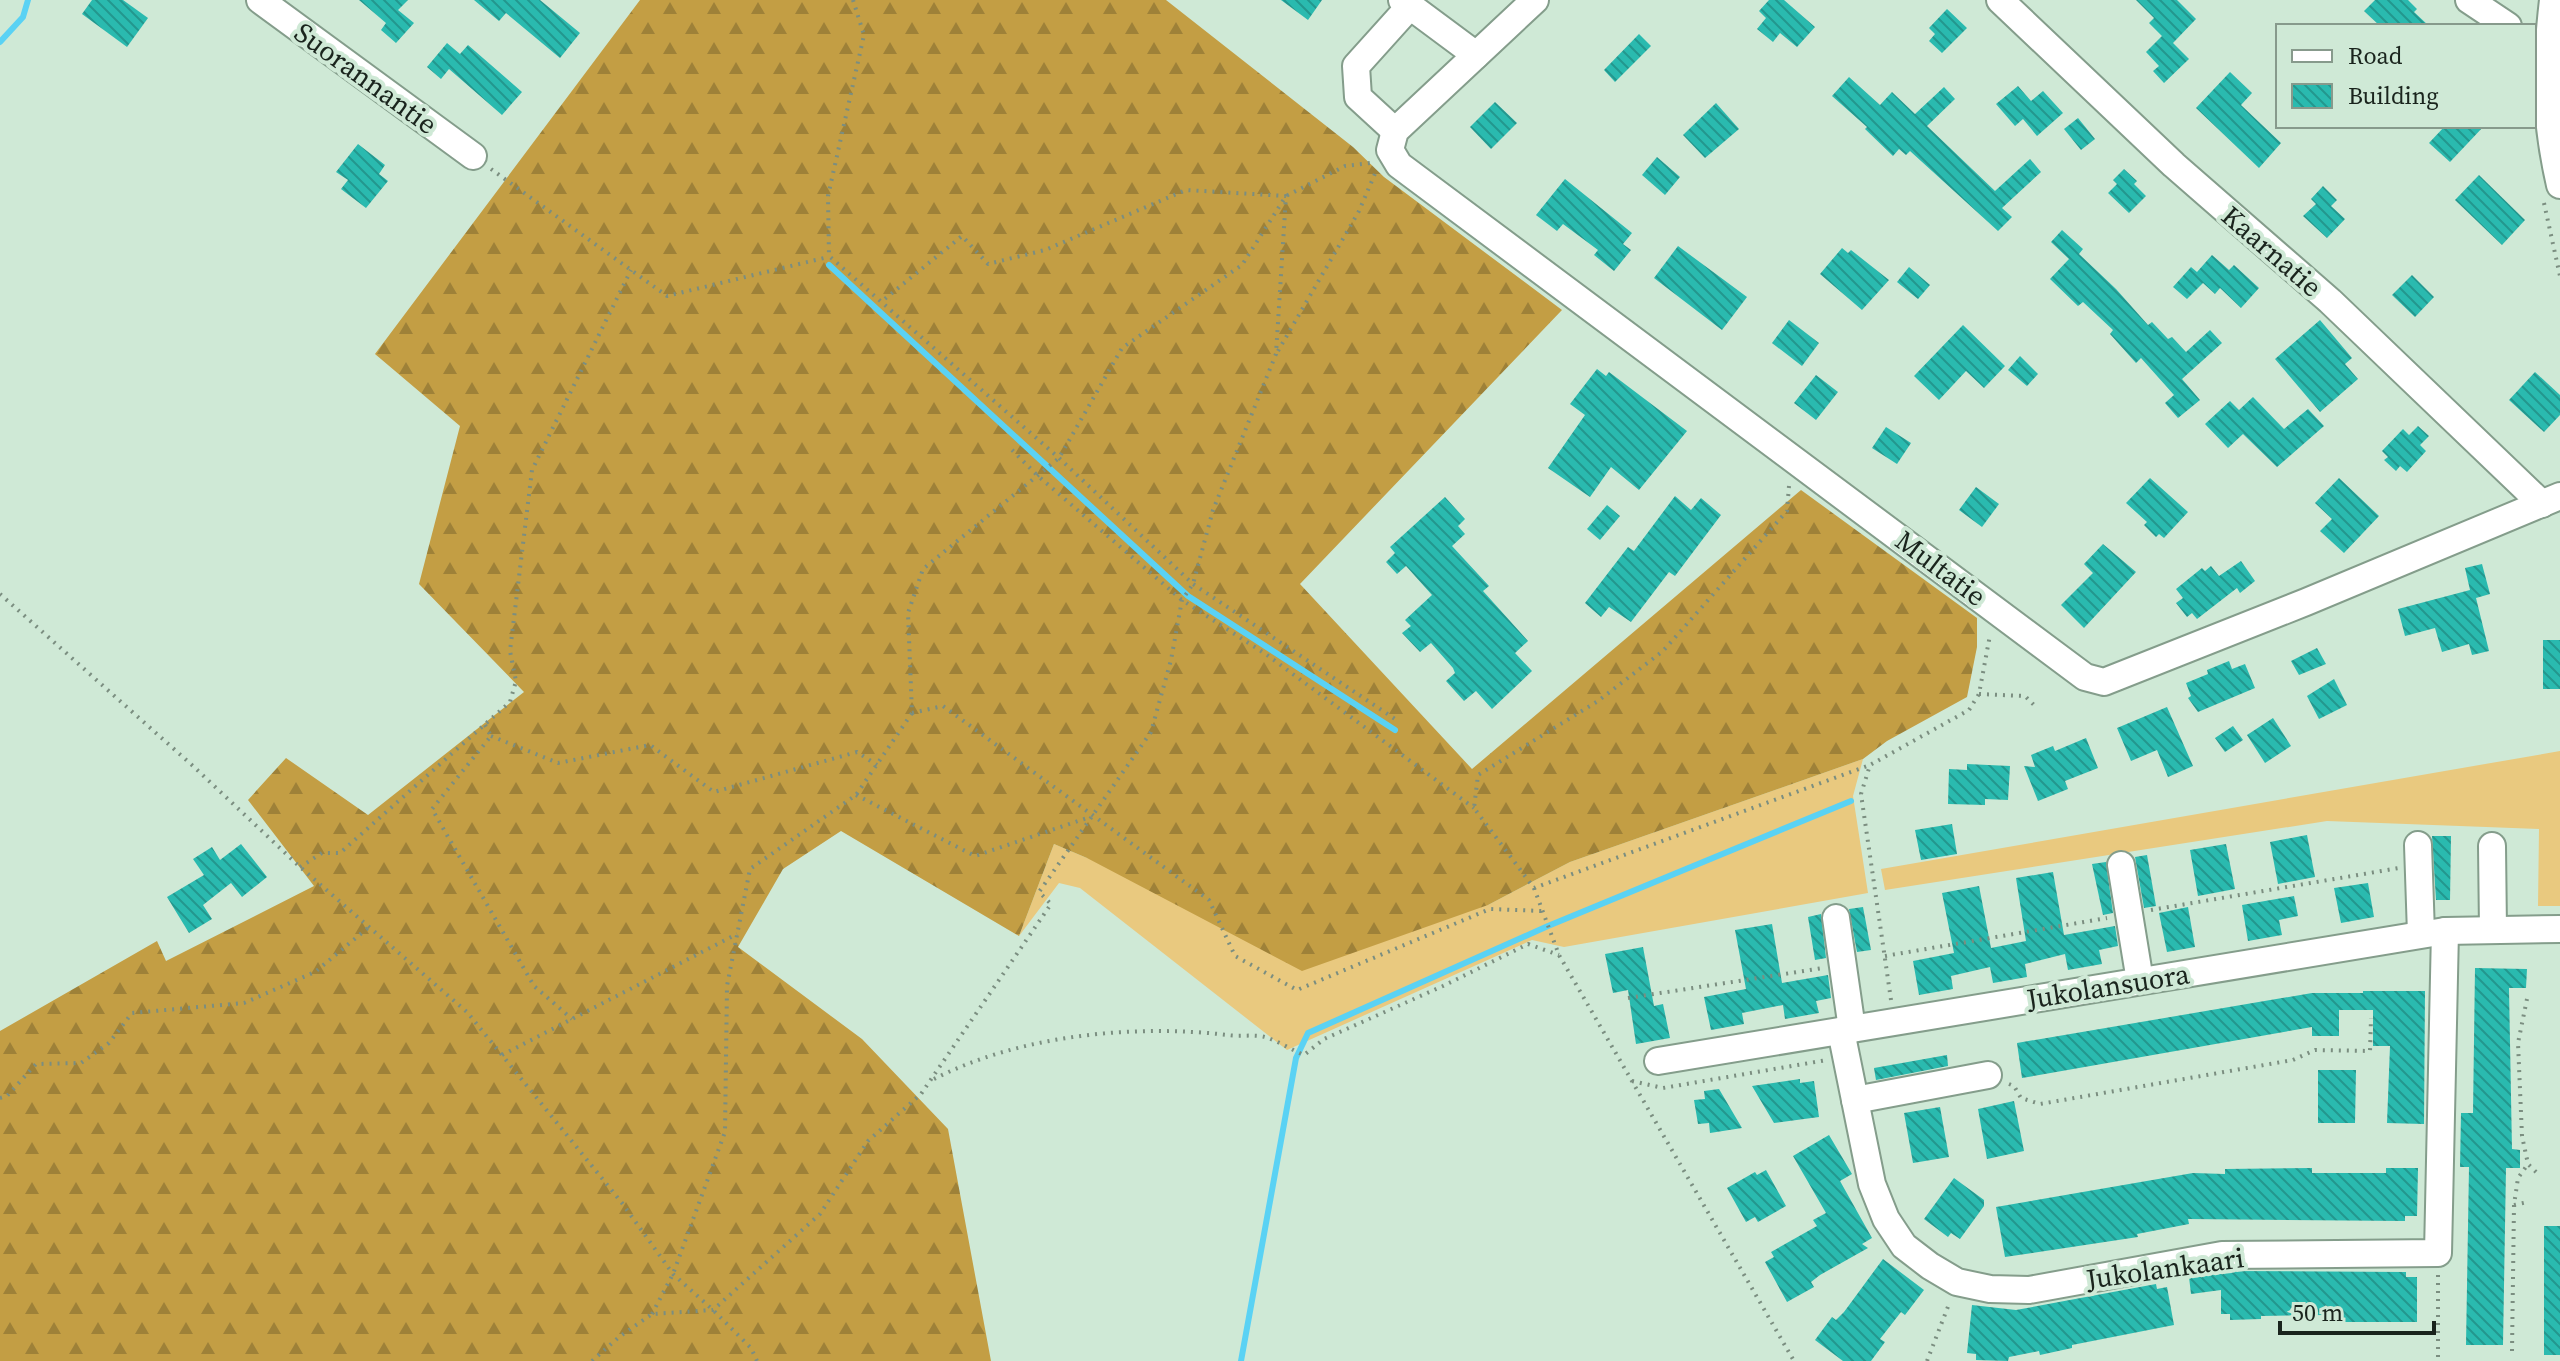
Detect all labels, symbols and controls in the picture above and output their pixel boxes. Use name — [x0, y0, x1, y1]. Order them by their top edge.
street label: Suorannantie — [287, 13, 445, 143]
legend — [2276, 24, 2536, 128]
text: Road — [2348, 39, 2403, 72]
text: Building — [2348, 79, 2439, 112]
street label: Kaarnatie — [2214, 197, 2330, 305]
street label: Multatie — [1888, 521, 1994, 615]
street label: Jukolansuora — [2023, 954, 2193, 1018]
street label: Jukolankaari — [2083, 1238, 2246, 1298]
scale bar — [2280, 1285, 2434, 1335]
text: 50 m — [2292, 1296, 2343, 1329]

